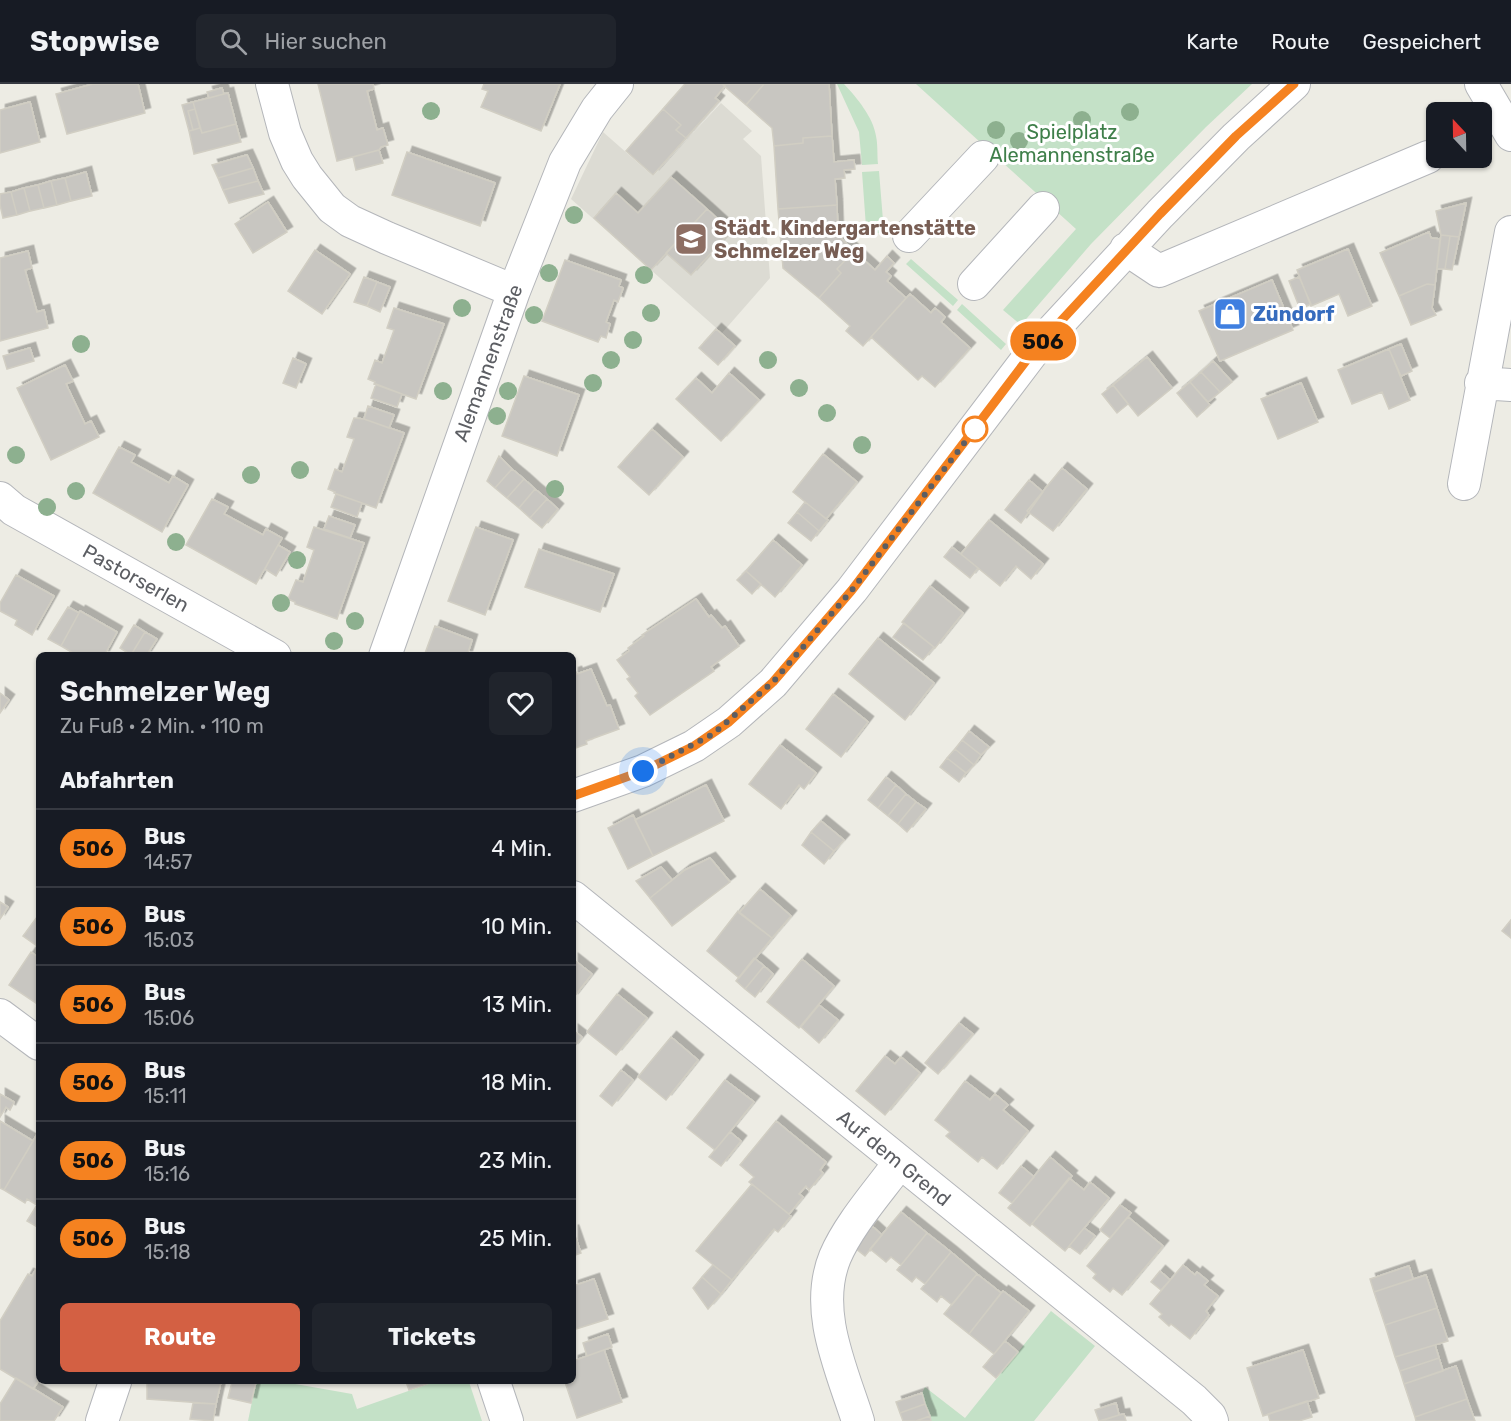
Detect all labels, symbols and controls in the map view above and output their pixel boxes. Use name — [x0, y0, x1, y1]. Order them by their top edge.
search box — [196, 14, 616, 68]
text: Stopwise — [30, 25, 160, 58]
icon: search — [217, 25, 250, 58]
text: Hier suchen — [265, 28, 387, 55]
text: Karte — [1186, 29, 1238, 54]
text: Route — [1271, 29, 1330, 54]
text: Gespeichert — [1363, 29, 1481, 54]
north arrow — [1426, 102, 1492, 168]
map controls — [1426, 102, 1492, 168]
park label: Spielplatz Alemannenstraße — [989, 120, 1155, 167]
place label: Städt. Kindergartenstätte Schmelzer Weg — [714, 216, 976, 263]
school or university icon: Städt. Kindergartenstätte Schmelzer Weg — [673, 221, 709, 257]
street label: Alemannenstraße — [448, 281, 528, 445]
shop icon: Zündorf — [1212, 296, 1248, 332]
place label: Zündorf — [1253, 302, 1334, 326]
line badge: 506 — [1008, 322, 1078, 360]
text: 506 — [1022, 329, 1064, 354]
unlabelled marker — [962, 416, 988, 442]
street label: Pastorserlen — [79, 539, 193, 617]
button: heart — [489, 672, 552, 735]
text: Schmelzer Weg — [60, 675, 271, 708]
text: Zu Fuß · 2 Min. · 110 m — [60, 714, 264, 738]
your location — [628, 756, 658, 786]
text: Abfahrten — [60, 767, 174, 794]
text: Bus — [144, 823, 186, 850]
text: 4 Min. — [491, 835, 552, 862]
text: 506 — [72, 836, 114, 861]
text: 14:57 — [144, 850, 192, 874]
text: Bus — [144, 901, 186, 928]
text: 10 Min. — [482, 913, 552, 940]
text: 506 — [72, 914, 114, 939]
text: 15:03 — [144, 928, 194, 952]
text: Bus — [144, 979, 186, 1006]
text: 13 Min. — [482, 991, 552, 1018]
text: 506 — [72, 992, 114, 1017]
text: 15:06 — [144, 1006, 194, 1030]
text: Bus — [144, 1057, 186, 1084]
text: 18 Min. — [482, 1069, 552, 1096]
text: 506 — [72, 1070, 114, 1095]
text: 15:11 — [144, 1084, 187, 1108]
street label: Auf dem Grend — [832, 1105, 956, 1211]
text: Bus — [144, 1135, 186, 1162]
text: 23 Min. — [479, 1147, 552, 1174]
text: 506 — [72, 1148, 114, 1173]
text: 15:16 — [144, 1162, 190, 1186]
text: Bus — [144, 1213, 186, 1240]
text: 25 Min. — [479, 1225, 552, 1252]
text: 506 — [72, 1226, 114, 1251]
text: 15:18 — [144, 1240, 191, 1264]
button: Route — [60, 1303, 300, 1372]
button: Tickets — [312, 1303, 552, 1372]

